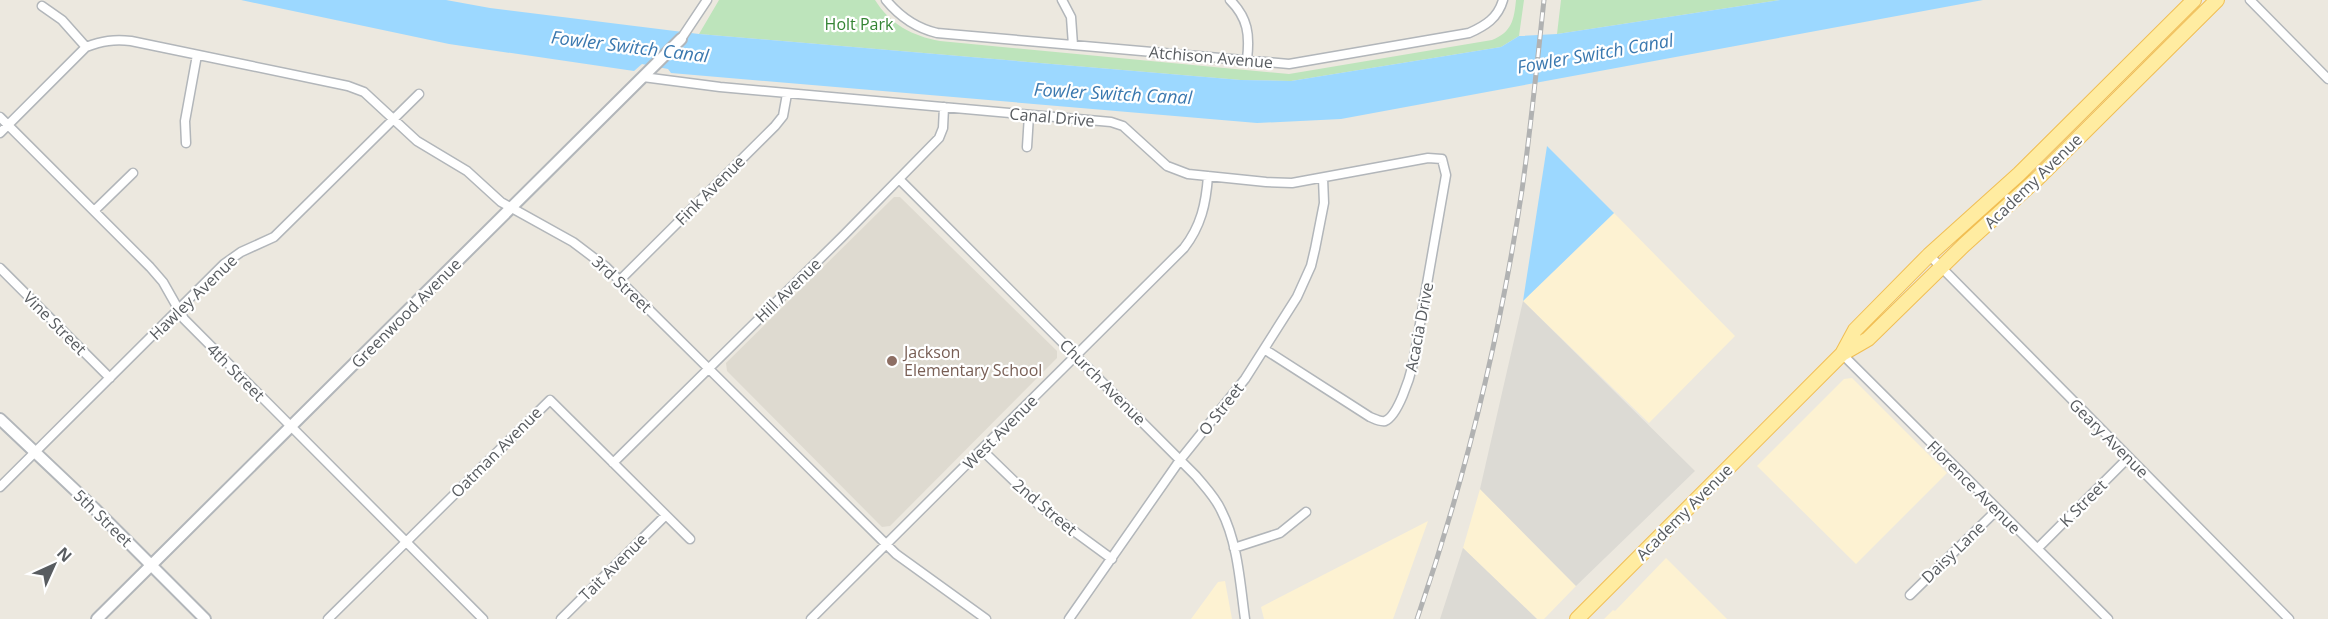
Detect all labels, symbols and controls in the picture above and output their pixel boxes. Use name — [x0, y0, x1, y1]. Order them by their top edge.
park label: Holt Park — [825, 13, 894, 35]
water label: Fowler Switch Canal — [550, 24, 711, 68]
water label: Fowler Switch Canal — [1515, 27, 1676, 79]
street label: Atchison Avenue — [1148, 41, 1274, 73]
water label: Fowler Switch Canal — [1033, 77, 1193, 109]
street label: Canal Drive — [1009, 102, 1095, 132]
street label: Academy Avenue — [1979, 129, 2087, 233]
street label: Fink Avenue — [670, 150, 750, 230]
street label: Hawley Avenue — [144, 249, 242, 345]
street label: 3rd Street — [587, 251, 657, 318]
street label: Greenwood Avenue — [346, 253, 466, 373]
street label: Hill Avenue — [750, 253, 826, 327]
street label: Acacia Drive — [1400, 280, 1438, 374]
street label: Vine Street — [19, 287, 92, 360]
street label: Church Avenue — [1055, 334, 1151, 430]
street label: 4th Street — [202, 338, 270, 406]
place label: Jackson Elementary School — [902, 341, 1042, 381]
marker: Jackson Elementary School — [885, 354, 899, 368]
street label: O Street — [1193, 378, 1249, 440]
street label: West Avenue — [958, 390, 1042, 474]
street label: Geary Avenue — [2064, 393, 2154, 483]
street label: Oatman Avenue — [446, 402, 546, 502]
street label: Florence Avenue — [1922, 435, 2026, 539]
street label: Academy Avenue — [1631, 459, 1737, 565]
street label: 2nd Street — [1008, 474, 1082, 541]
street label: K Street — [2054, 474, 2112, 532]
street label: 5th Street — [69, 485, 137, 552]
street label: Daisy Lane — [1916, 516, 1990, 588]
street label: Tait Avenue — [574, 528, 652, 606]
north arrow — [24, 535, 84, 595]
text: N — [52, 542, 77, 567]

